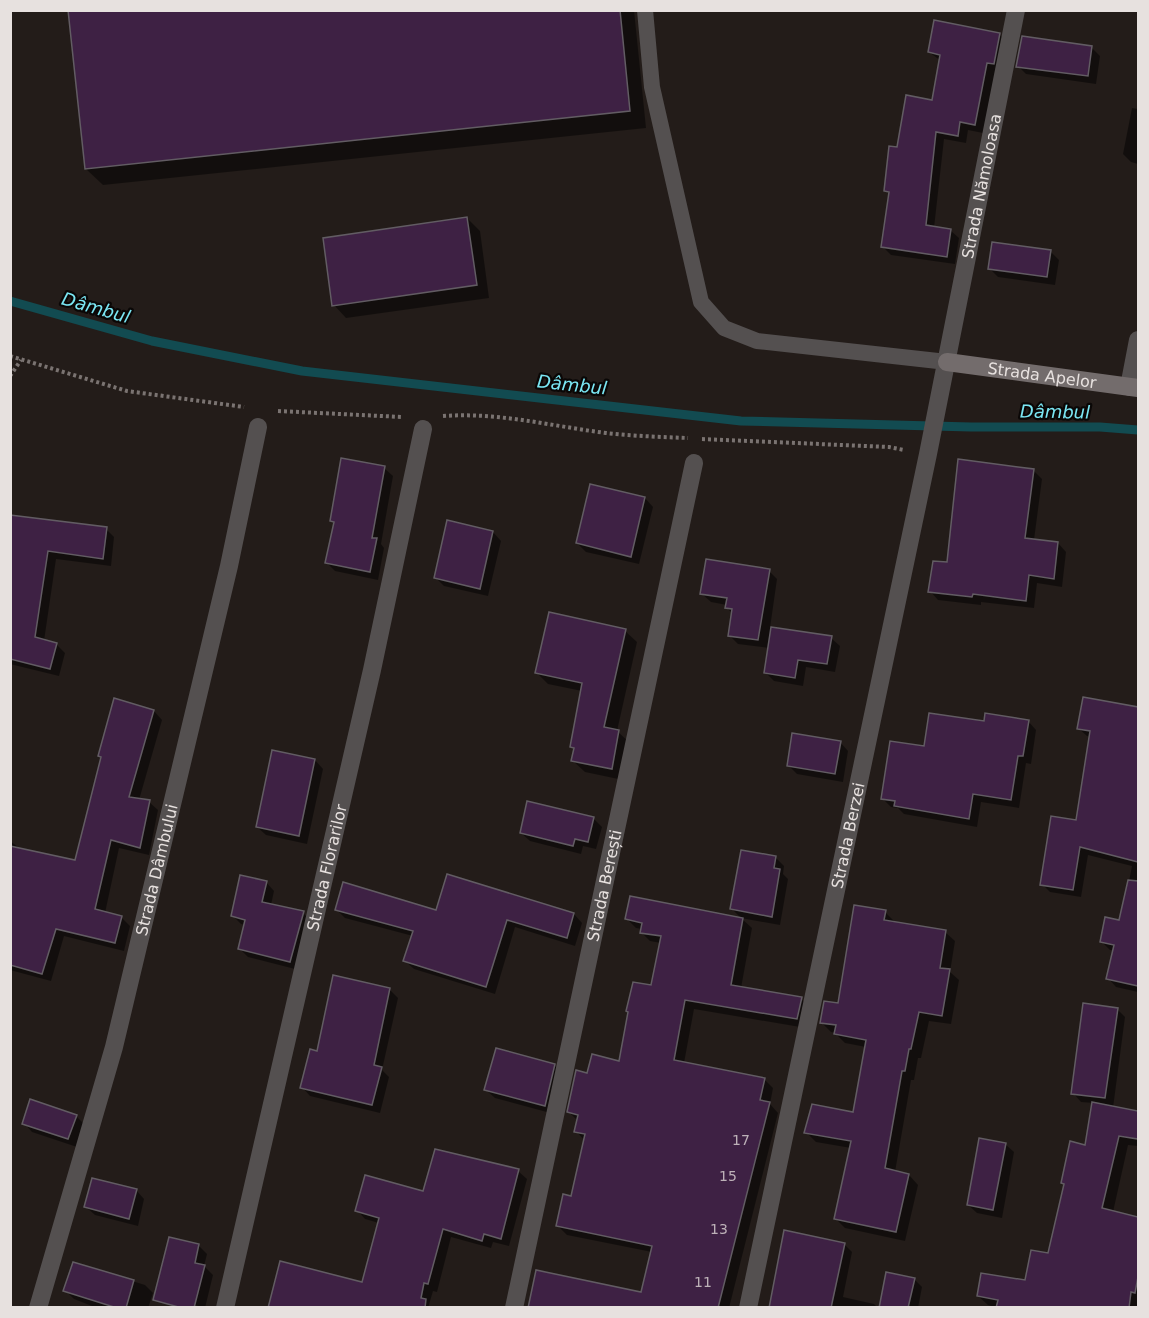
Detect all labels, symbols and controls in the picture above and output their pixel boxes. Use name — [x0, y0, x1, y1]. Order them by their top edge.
street label: Strada Nămoloasa — [958, 112, 1005, 260]
water label: Dâmbul — [59, 288, 133, 327]
street label: Strada Apelor — [986, 359, 1098, 392]
water label: Dâmbul — [536, 370, 608, 399]
water label: Dâmbul — [1020, 400, 1090, 423]
street label: Strada Berzei — [828, 781, 869, 890]
street label: Strada Dâmbului — [132, 802, 182, 938]
street label: Strada Florarilor — [303, 802, 351, 933]
street label: Strada Berești — [583, 828, 626, 943]
house number: 17 — [732, 1132, 750, 1148]
house number: 15 — [719, 1168, 737, 1184]
house number: 13 — [710, 1221, 728, 1237]
house number: 11 — [694, 1274, 712, 1290]

